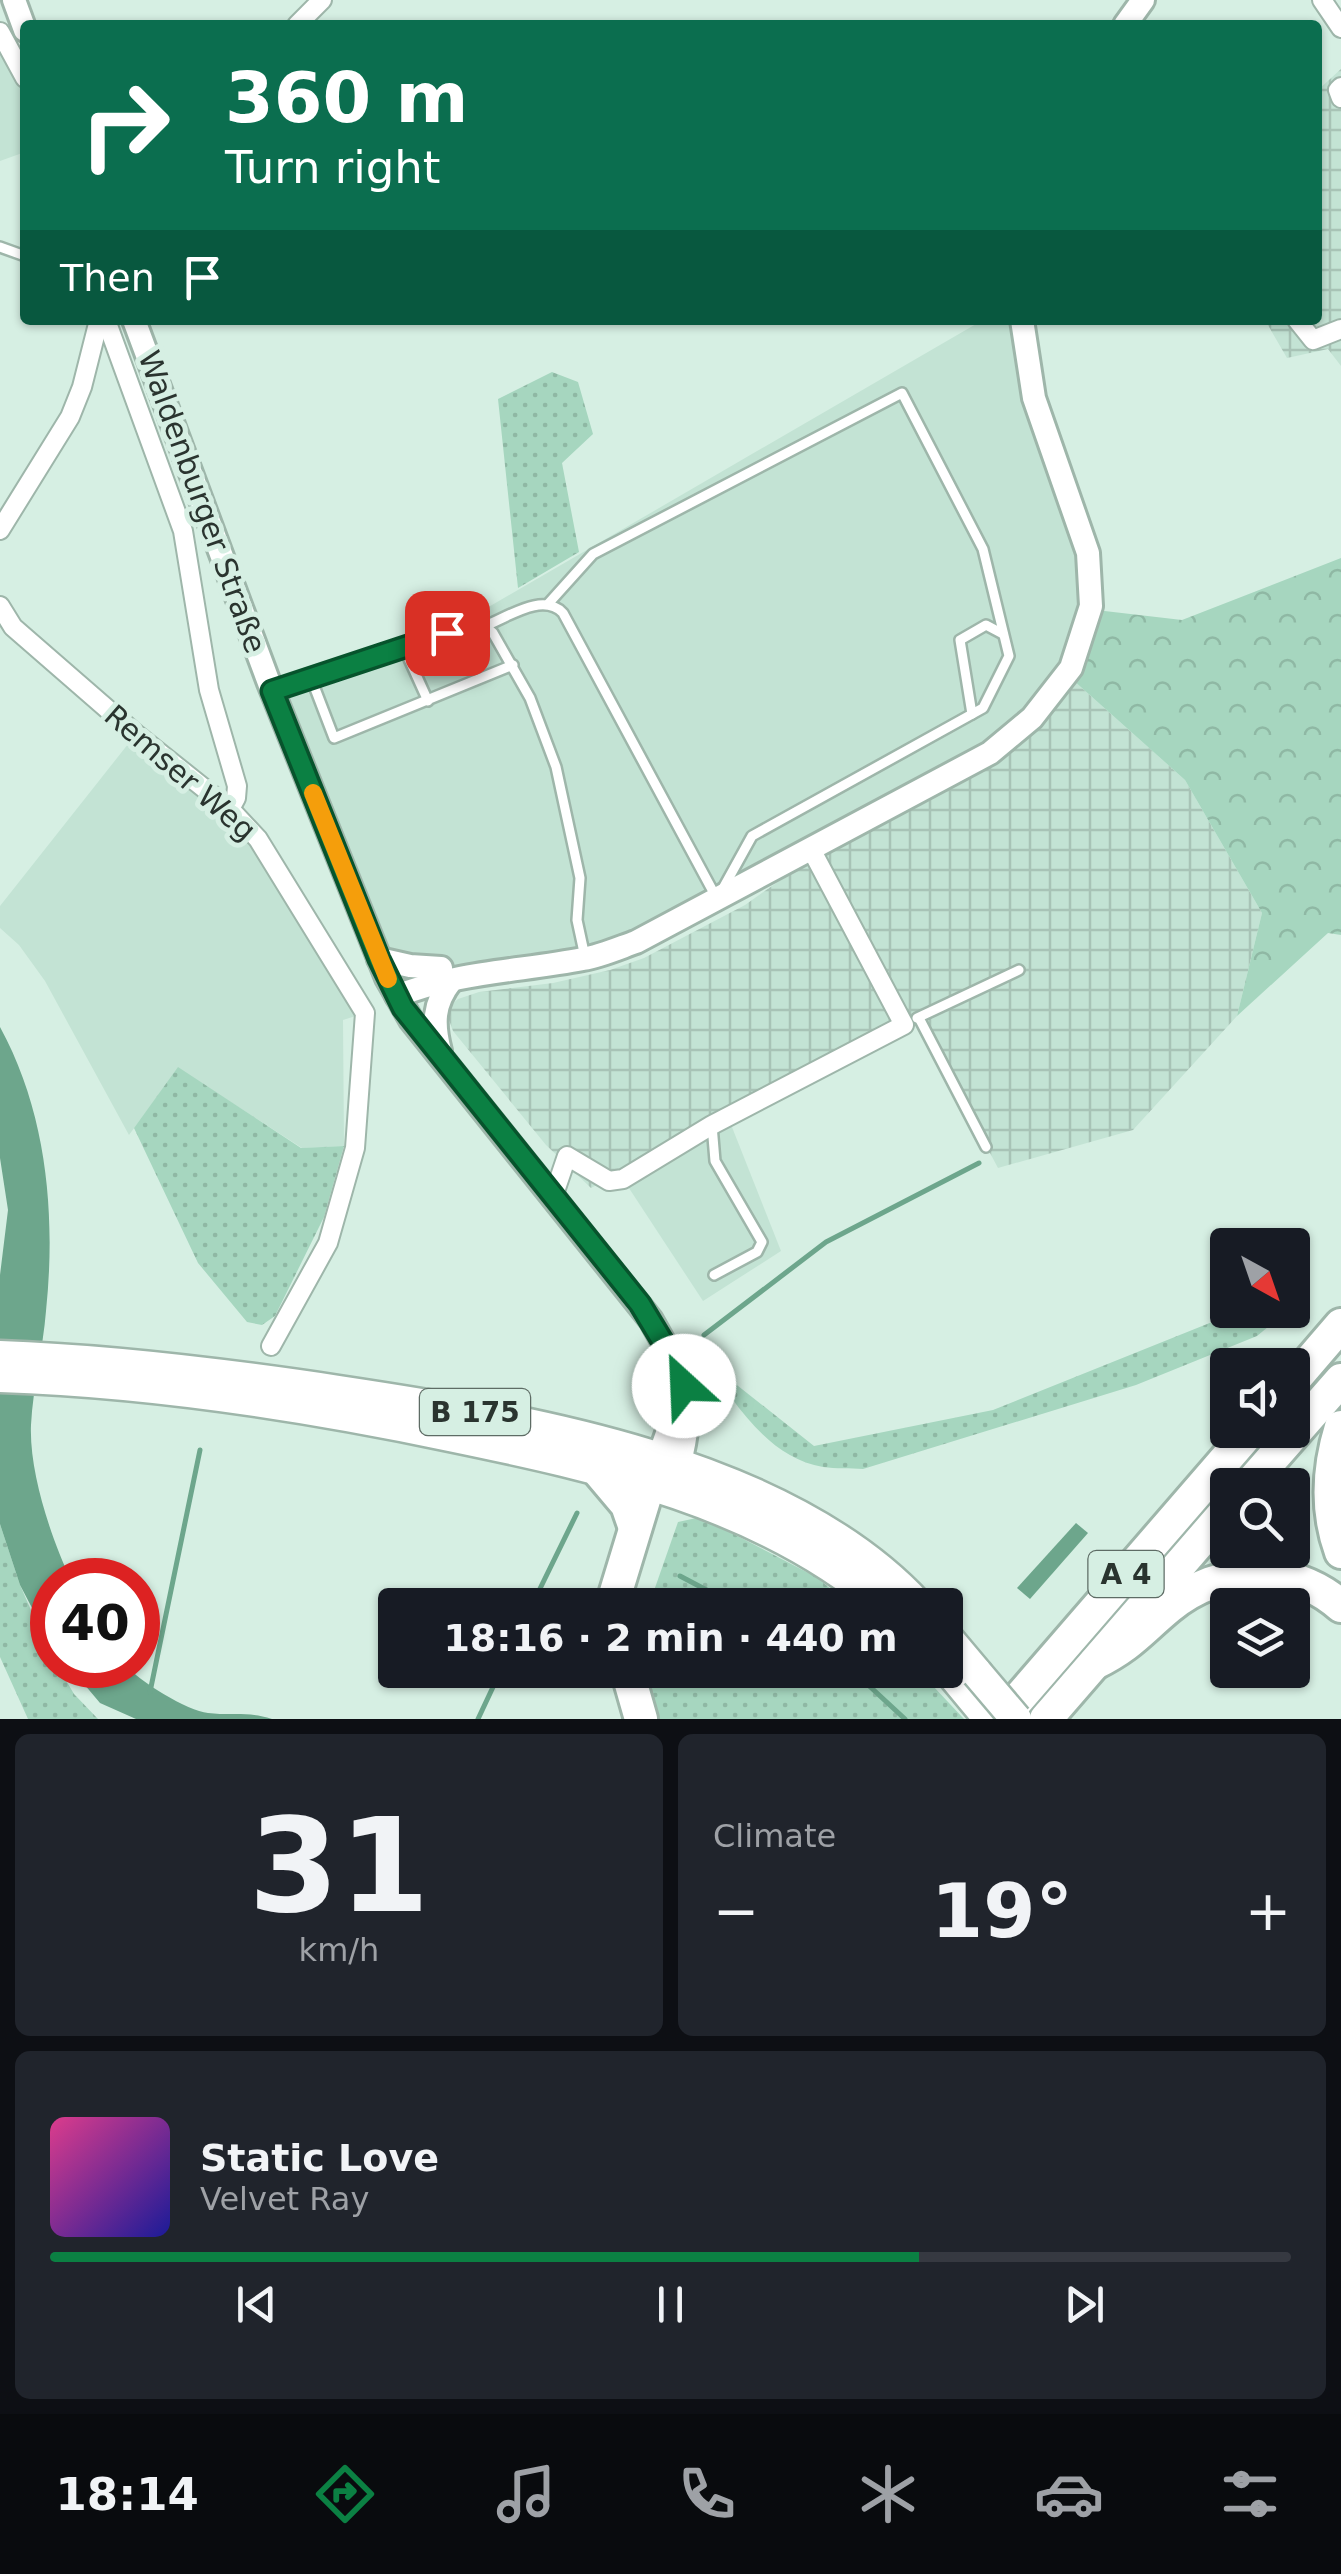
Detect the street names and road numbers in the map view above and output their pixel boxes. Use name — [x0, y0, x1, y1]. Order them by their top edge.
street label: Waldenburger Straße — [131, 346, 273, 658]
street label: Remser Weg — [98, 698, 263, 848]
road number: B 175 — [420, 1389, 530, 1435]
road number: A 4 — [1088, 1551, 1164, 1597]

